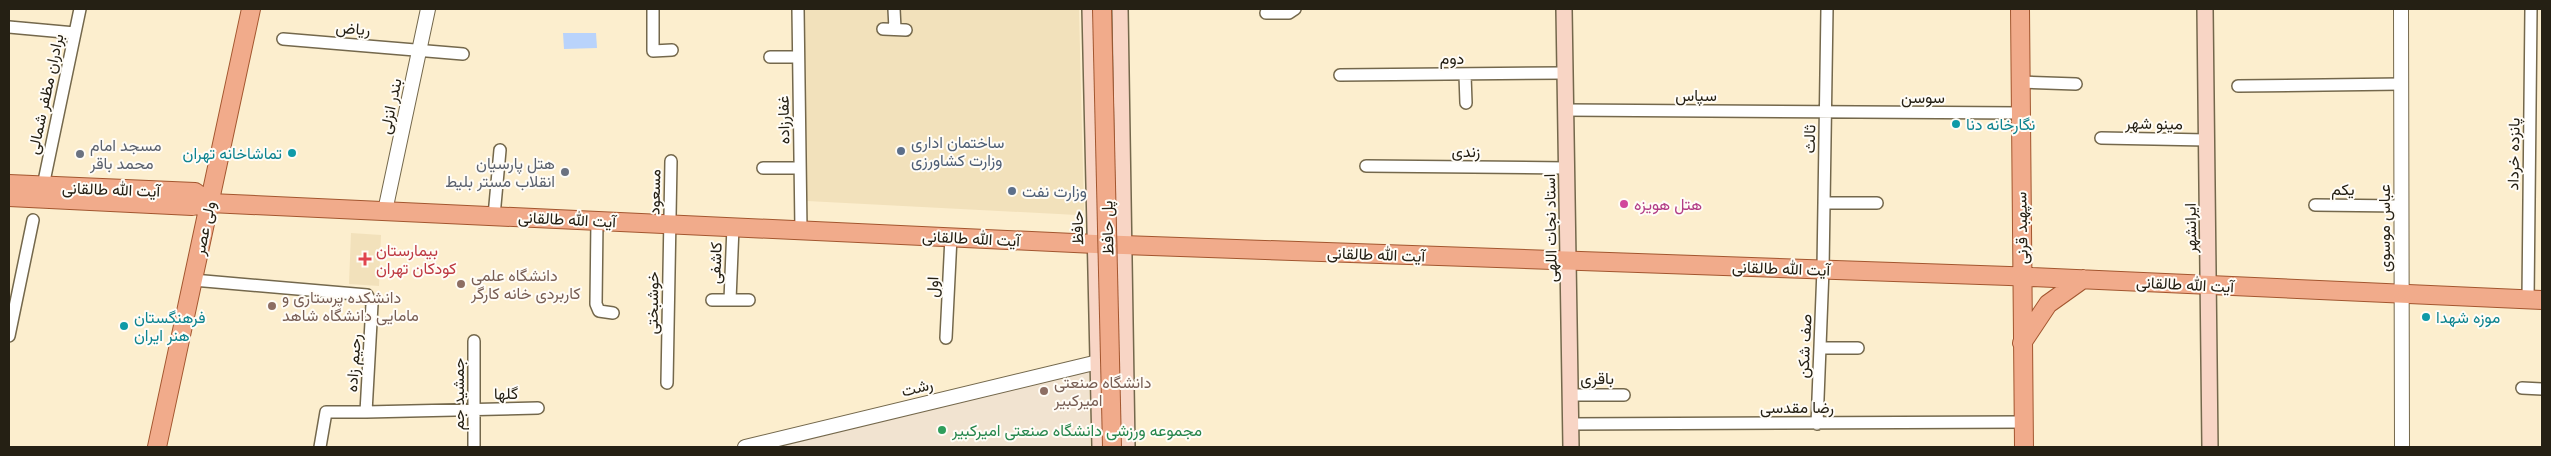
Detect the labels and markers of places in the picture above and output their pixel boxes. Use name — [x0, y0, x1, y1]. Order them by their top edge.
place label: نگارخانه دنا — [1966, 114, 2035, 135]
marker: نگارخانه دنا — [1950, 118, 1962, 130]
place label: ساختمان اداری وزارت کشاورزی — [911, 132, 1004, 171]
place label: مسجد امام محمد باقر — [89, 135, 162, 174]
place label: تماشاخانه تهران — [183, 143, 282, 164]
marker: ساختمان اداری وزارت کشاورزی — [895, 145, 907, 157]
marker: تماشاخانه تهران — [286, 147, 298, 159]
marker: مسجد امام محمد باقر — [74, 148, 86, 160]
place label: هتل پارسیان انقلاب مستر بلیط — [445, 153, 555, 192]
marker: هتل پارسیان انقلاب مستر بلیط — [559, 166, 571, 178]
place label: وزارت نفت — [1022, 181, 1087, 202]
marker: وزارت نفت — [1006, 185, 1018, 197]
place label: هتل هویزه — [1634, 194, 1702, 215]
marker: هتل هویزه — [1618, 198, 1630, 210]
place label: بیمارستان کودکان تهران — [376, 240, 456, 279]
marker: بیمارستان کودکان تهران — [358, 252, 372, 266]
place label: دانشگاه علمی کاربردی خانه کارگر — [470, 265, 581, 304]
marker: دانشگاه علمی کاربردی خانه کارگر — [455, 278, 467, 290]
place label: دانشکده پرستاری و مامایی دانشگاه شاهد — [282, 287, 419, 326]
marker: دانشکده پرستاری و مامایی دانشگاه شاهد — [266, 300, 278, 312]
place label: فرهنگستان هنر ایران — [134, 307, 206, 346]
place label: موزه شهدا — [2436, 307, 2500, 328]
marker: موزه شهدا — [2420, 311, 2432, 323]
marker: فرهنگستان هنر ایران — [118, 320, 130, 332]
place label: دانشگاه صنعتی امیرکبیر — [1053, 372, 1151, 411]
marker: دانشگاه صنعتی امیرکبیر — [1038, 385, 1050, 397]
place label: مجموعه ورزشی دانشگاه صنعتی امیرکبیر — [951, 420, 1202, 441]
marker: مجموعه ورزشی دانشگاه صنعتی امیرکبیر — [936, 424, 948, 436]

